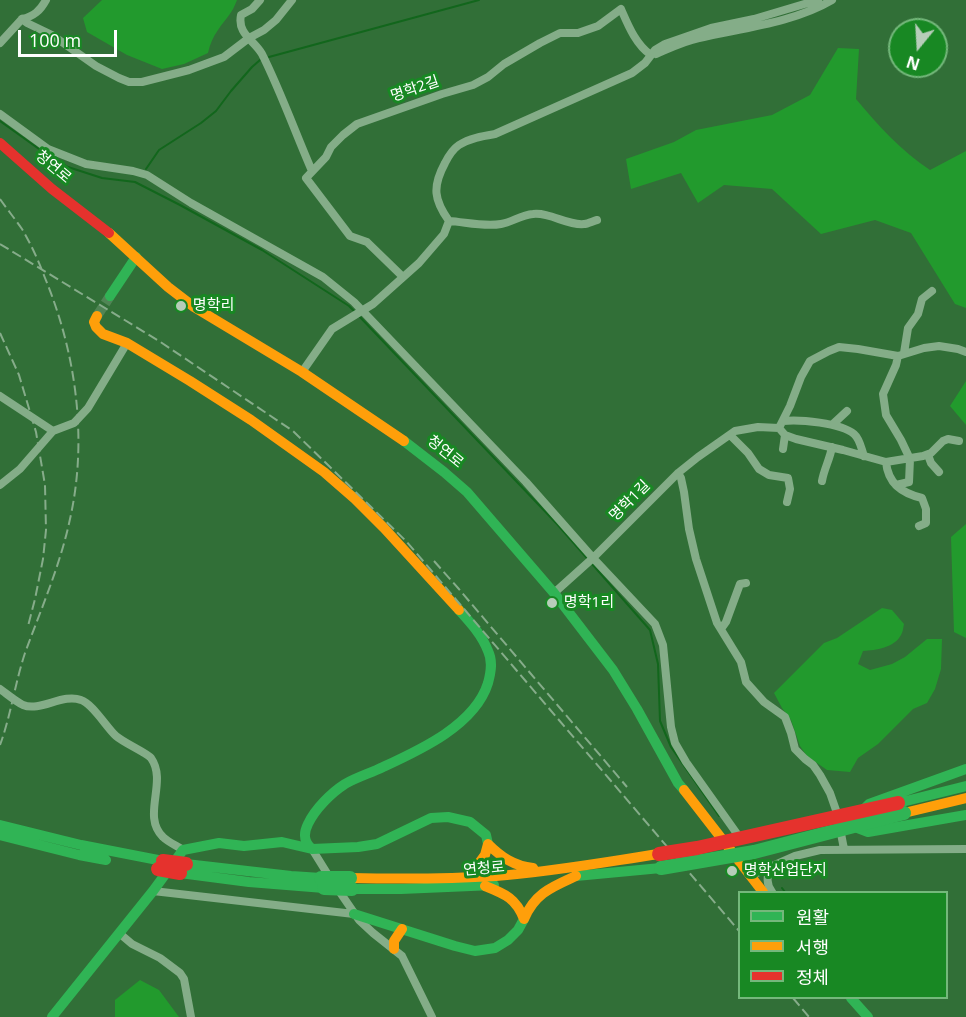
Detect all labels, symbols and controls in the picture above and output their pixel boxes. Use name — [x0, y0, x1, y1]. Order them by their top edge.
scale bar — [21, 18, 120, 56]
north arrow — [888, 18, 948, 78]
text: 100 m — [29, 28, 81, 52]
text: N — [903, 51, 923, 76]
street label: 명학2길 — [388, 72, 442, 106]
street label: 청연로 — [31, 147, 75, 187]
place label: 명학리 — [193, 297, 234, 315]
marker: 명학리 — [174, 299, 188, 313]
street label: 청연로 — [423, 432, 467, 472]
street label: 명학1길 — [606, 477, 654, 525]
place label: 명학1리 — [564, 594, 614, 612]
marker: 명학1리 — [545, 596, 559, 610]
street label: 연청로 — [463, 858, 505, 880]
place label: 명학산업단지 — [744, 862, 827, 880]
marker: 명학산업단지 — [725, 864, 739, 878]
legend — [738, 891, 948, 999]
text: 원활 — [796, 905, 829, 929]
text: 서행 — [796, 935, 829, 959]
text: 정체 — [796, 965, 829, 989]

